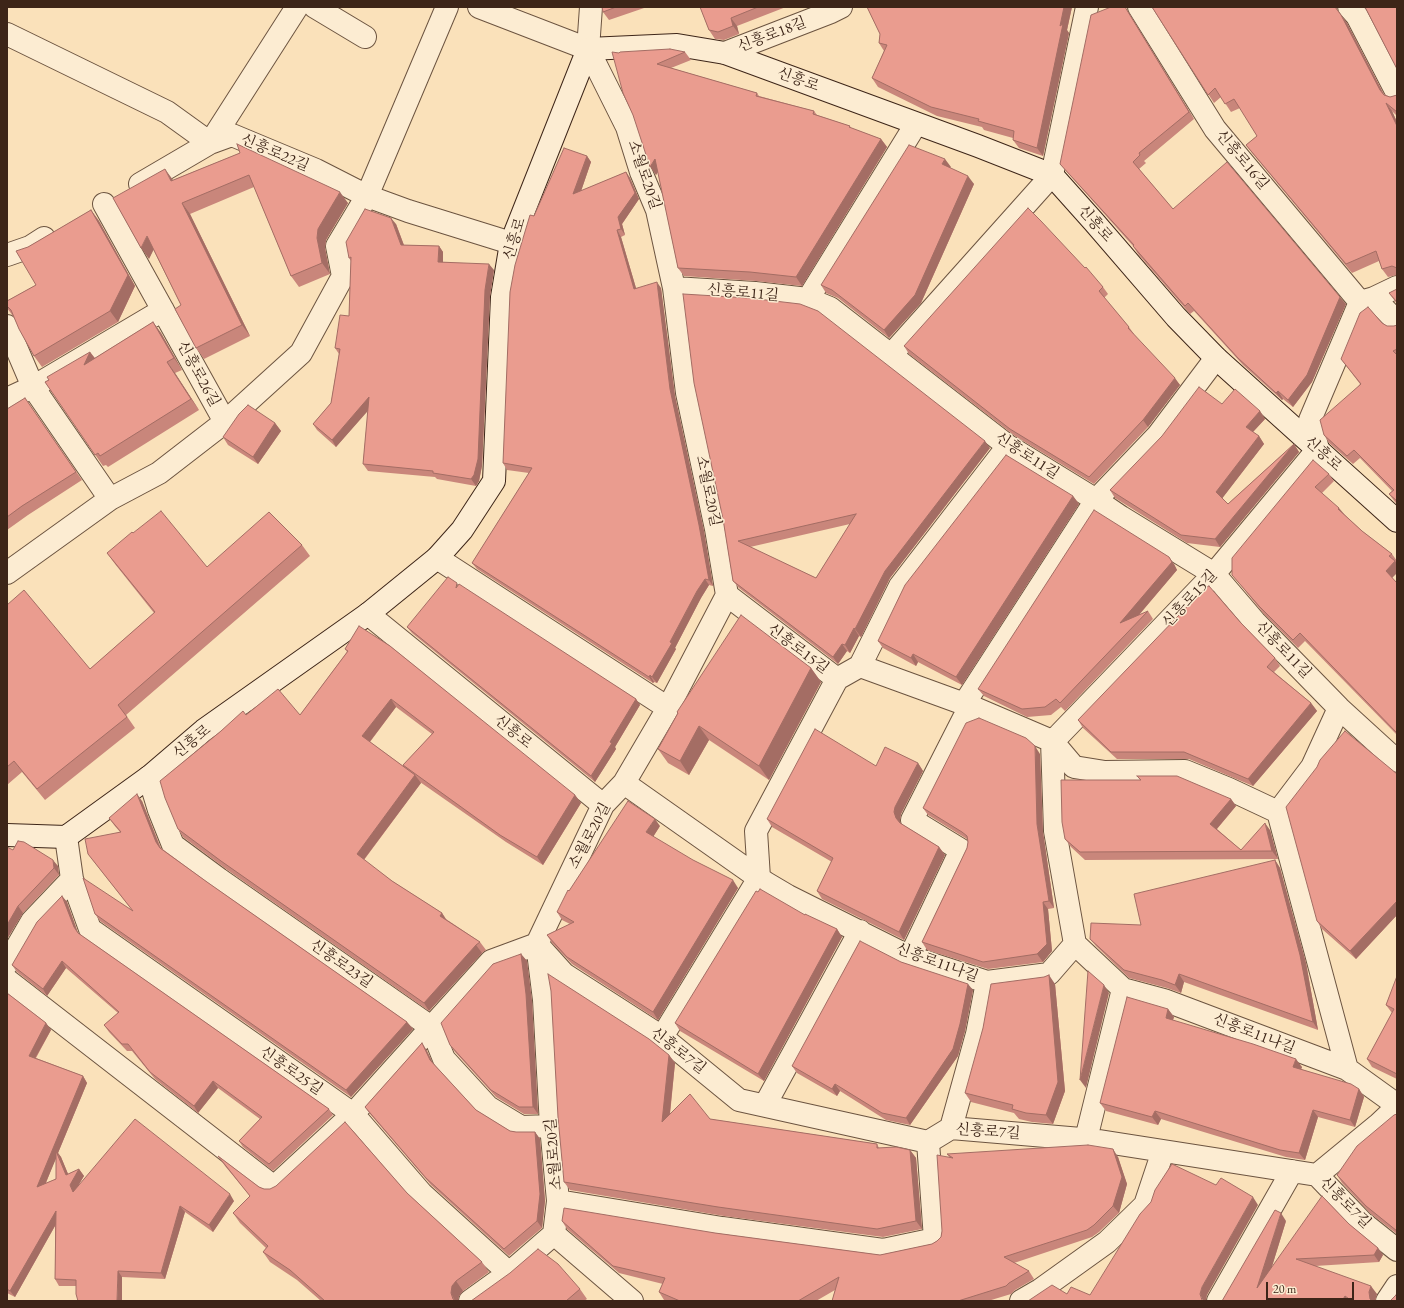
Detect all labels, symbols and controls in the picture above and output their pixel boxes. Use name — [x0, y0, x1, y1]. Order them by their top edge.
street label: 신흥로18길 — [735, 14, 809, 56]
street label: 신흥로 — [774, 64, 822, 96]
street label: 신흥로16길 — [1212, 126, 1272, 194]
street label: 신흥로22길 — [238, 131, 312, 175]
street label: 소월로20길 — [624, 138, 664, 212]
street label: 신흥로 — [1074, 202, 1116, 246]
street label: 신흥로 — [500, 216, 530, 262]
street label: 신흥로11길 — [706, 281, 780, 305]
street label: 신흥로26길 — [173, 338, 223, 410]
street label: 신흥로11길 — [992, 429, 1062, 483]
street label: 신흥로 — [1301, 433, 1345, 475]
street label: 소월로20길 — [692, 454, 724, 528]
street label: 신흥로15길 — [1159, 566, 1221, 632]
street label: 신흥로11길 — [1251, 618, 1315, 682]
street label: 신흥로15길 — [764, 620, 832, 678]
street label: 신흥로 — [490, 711, 536, 753]
street label: 신흥로 — [169, 721, 215, 763]
street label: 소월로20길 — [565, 800, 615, 872]
street label: 신흥로23길 — [306, 936, 376, 992]
street label: 신흥로11나길 — [893, 940, 981, 986]
street label: 신흥로11나길 — [1210, 1010, 1298, 1058]
street label: 신흥로7길 — [647, 1024, 709, 1078]
street label: 신흥로25길 — [256, 1043, 326, 1099]
street label: 소월로20길 — [542, 1117, 566, 1191]
street label: 신흥로7길 — [955, 1121, 1021, 1143]
street label: 신흥로7길 — [1316, 1174, 1374, 1232]
scale bar — [1268, 1274, 1356, 1300]
text: 20 m — [1273, 1281, 1296, 1297]

